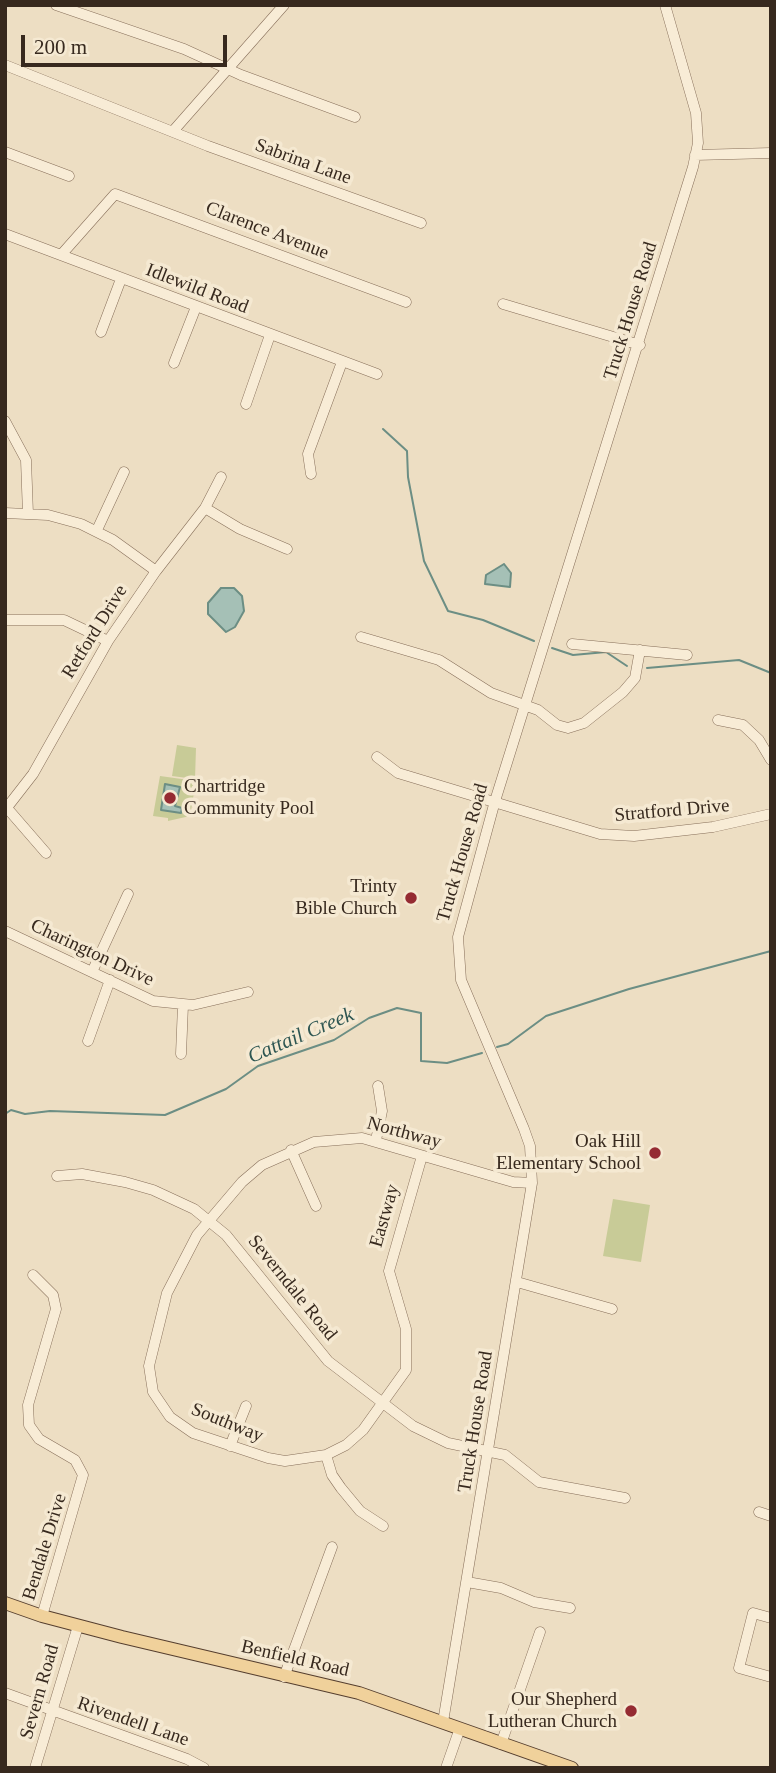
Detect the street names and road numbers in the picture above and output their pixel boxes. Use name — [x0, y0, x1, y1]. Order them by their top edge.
street label: Sabrina Lane — [252, 134, 354, 190]
street label: Clarence Avenue — [202, 197, 332, 265]
street label: Truck House Road — [599, 239, 663, 383]
street label: Idlewild Road — [142, 259, 252, 319]
street label: Retford Drive — [57, 581, 133, 683]
street label: Truck House Road — [432, 781, 494, 925]
street label: Stratford Drive — [613, 795, 731, 827]
street label: Charington Drive — [27, 914, 157, 992]
street label: Northway — [364, 1112, 444, 1154]
street label: Eastway — [365, 1182, 405, 1250]
street label: Severndale Road — [242, 1231, 342, 1345]
street label: Truck House Road — [454, 1350, 498, 1494]
street label: Southway — [187, 1398, 267, 1448]
street label: Bendale Drive — [18, 1491, 72, 1603]
street label: Benfield Road — [239, 1635, 351, 1683]
street label: Severn Road — [16, 1642, 64, 1742]
street label: Rivendell Lane — [74, 1692, 192, 1752]

